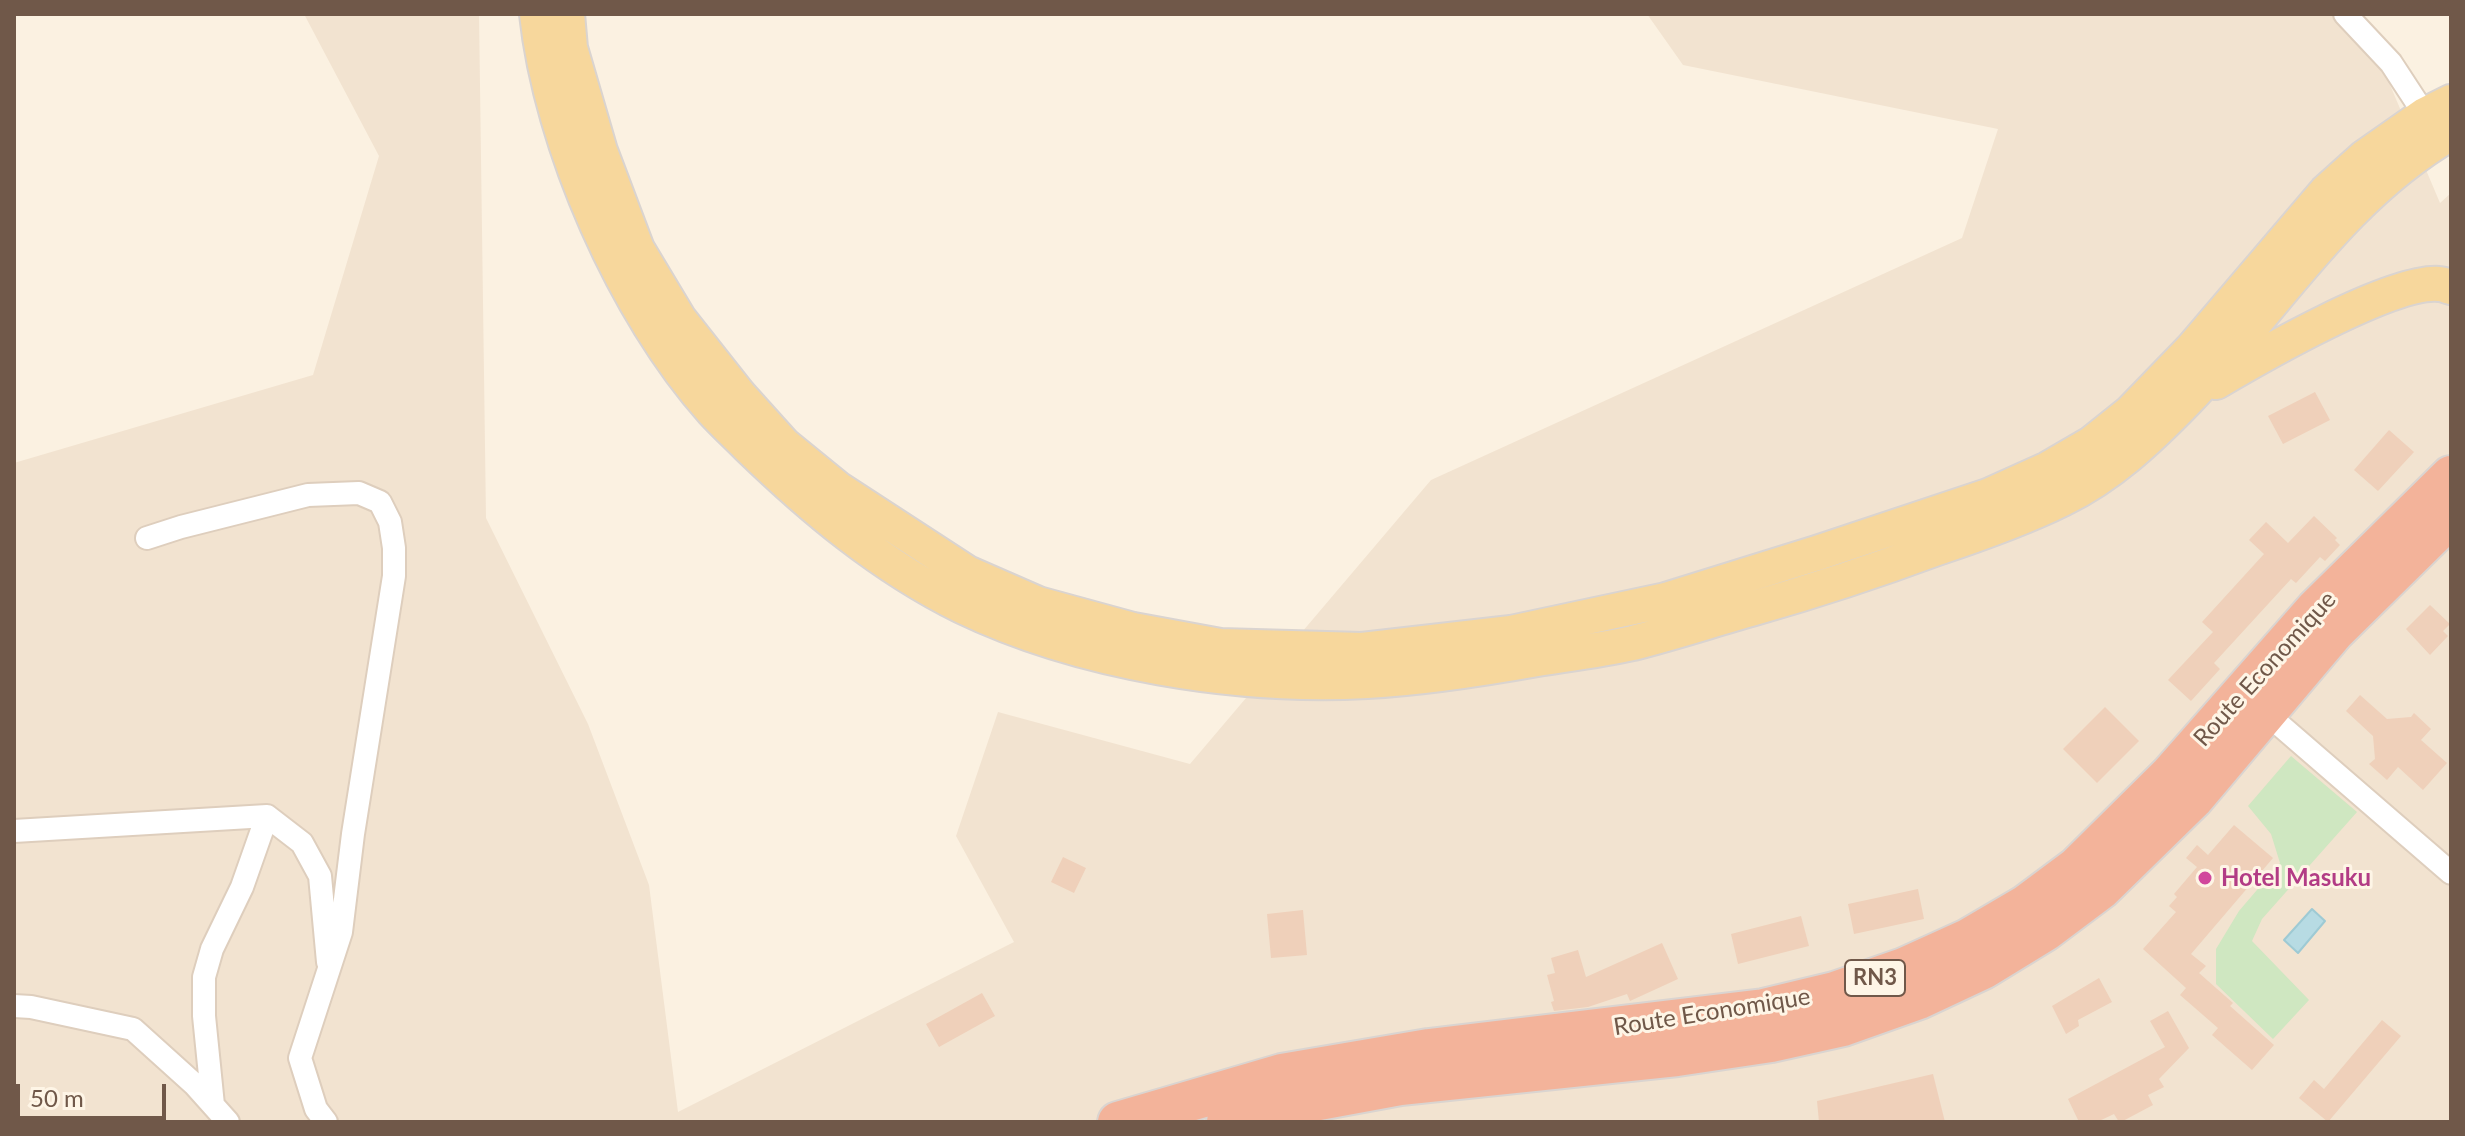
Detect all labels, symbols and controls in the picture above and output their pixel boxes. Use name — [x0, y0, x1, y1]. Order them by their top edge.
street label: Route Economique — [2188, 586, 2342, 752]
place label: Hotel Masuku — [2221, 864, 2371, 892]
marker: Hotel Masuku — [2196, 869, 2214, 887]
road number: RN3 — [1845, 960, 1905, 996]
street label: Route Economique — [1612, 982, 1812, 1042]
scale bar — [20, 1068, 170, 1118]
text: 50 m — [30, 1083, 84, 1112]

